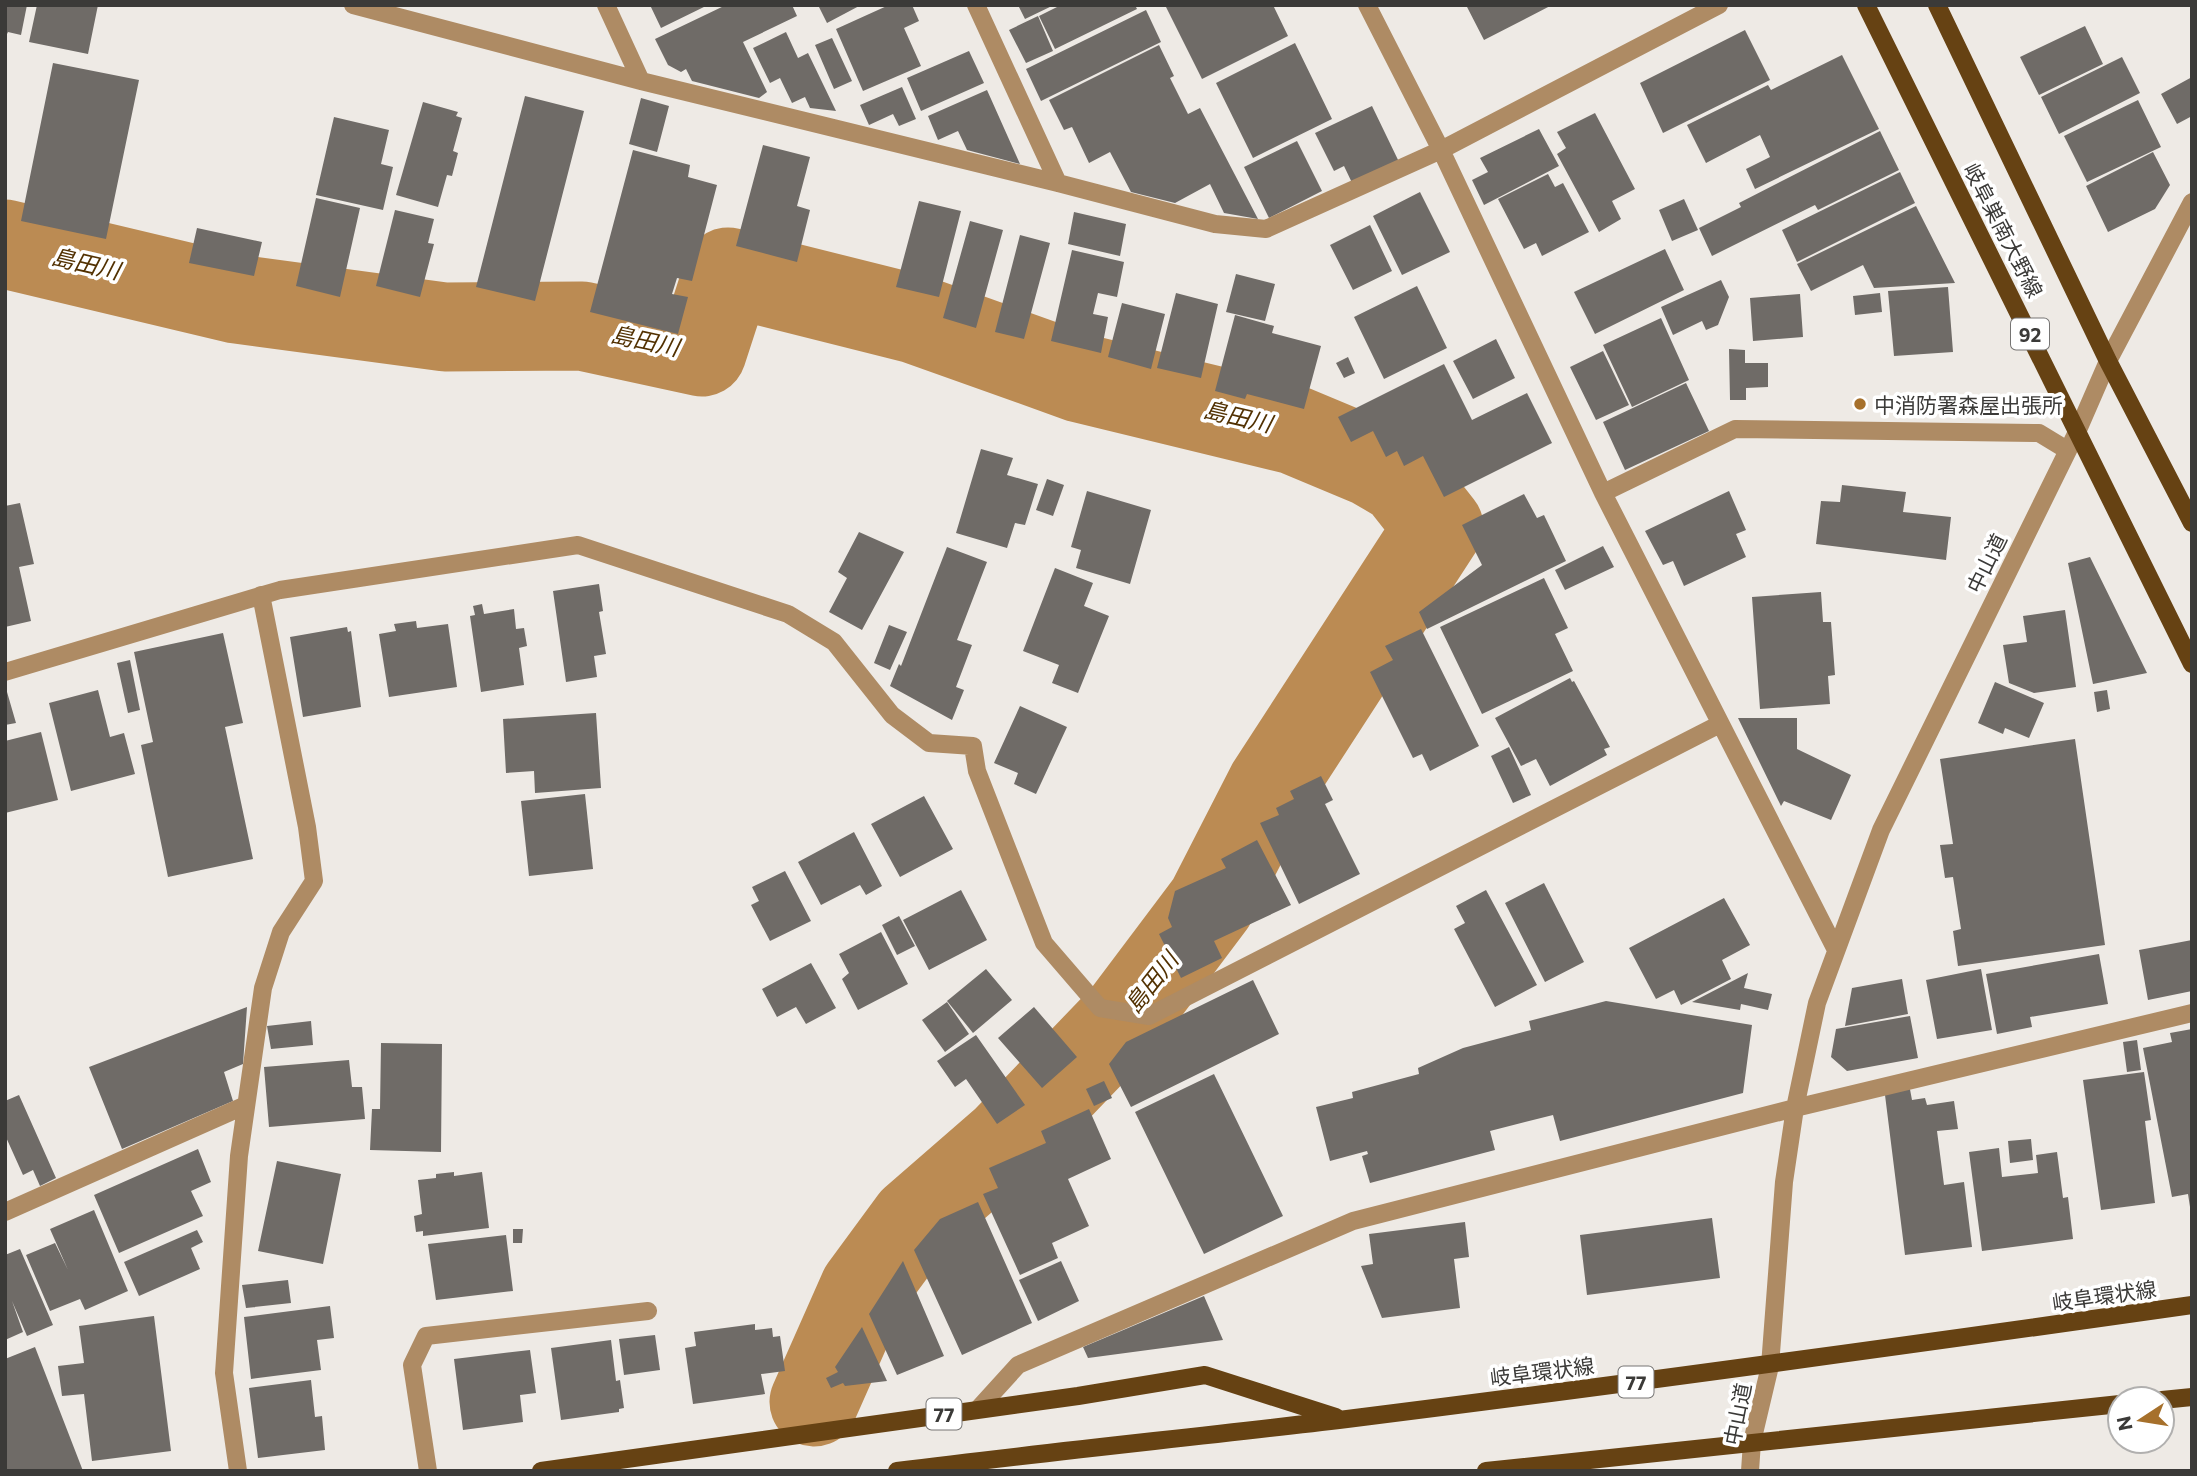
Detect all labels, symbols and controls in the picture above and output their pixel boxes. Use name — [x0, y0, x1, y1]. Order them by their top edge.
street label: 岐阜巣南大野線 — [1959, 159, 2049, 301]
water label: 島田川 — [49, 242, 126, 285]
road number: 92 — [2011, 318, 2049, 350]
water label: 島田川 — [608, 319, 685, 361]
place label: 中消防署森屋出張所 — [1874, 392, 2063, 417]
water label: 島田川 — [1201, 395, 1278, 438]
marker: 中消防署森屋出張所 — [1852, 396, 1868, 412]
street label: 中山道 — [1961, 529, 2011, 597]
water label: 島田川 — [1119, 944, 1185, 1018]
street label: 岐阜環状線 — [2050, 1275, 2158, 1315]
street label: 岐阜環状線 — [1488, 1352, 1596, 1390]
road number: 77 — [1618, 1366, 1654, 1398]
street label: 中山道 — [1719, 1381, 1755, 1447]
north arrow — [2106, 1385, 2176, 1455]
road number: 77 — [926, 1398, 962, 1430]
text: N — [2111, 1414, 2137, 1433]

